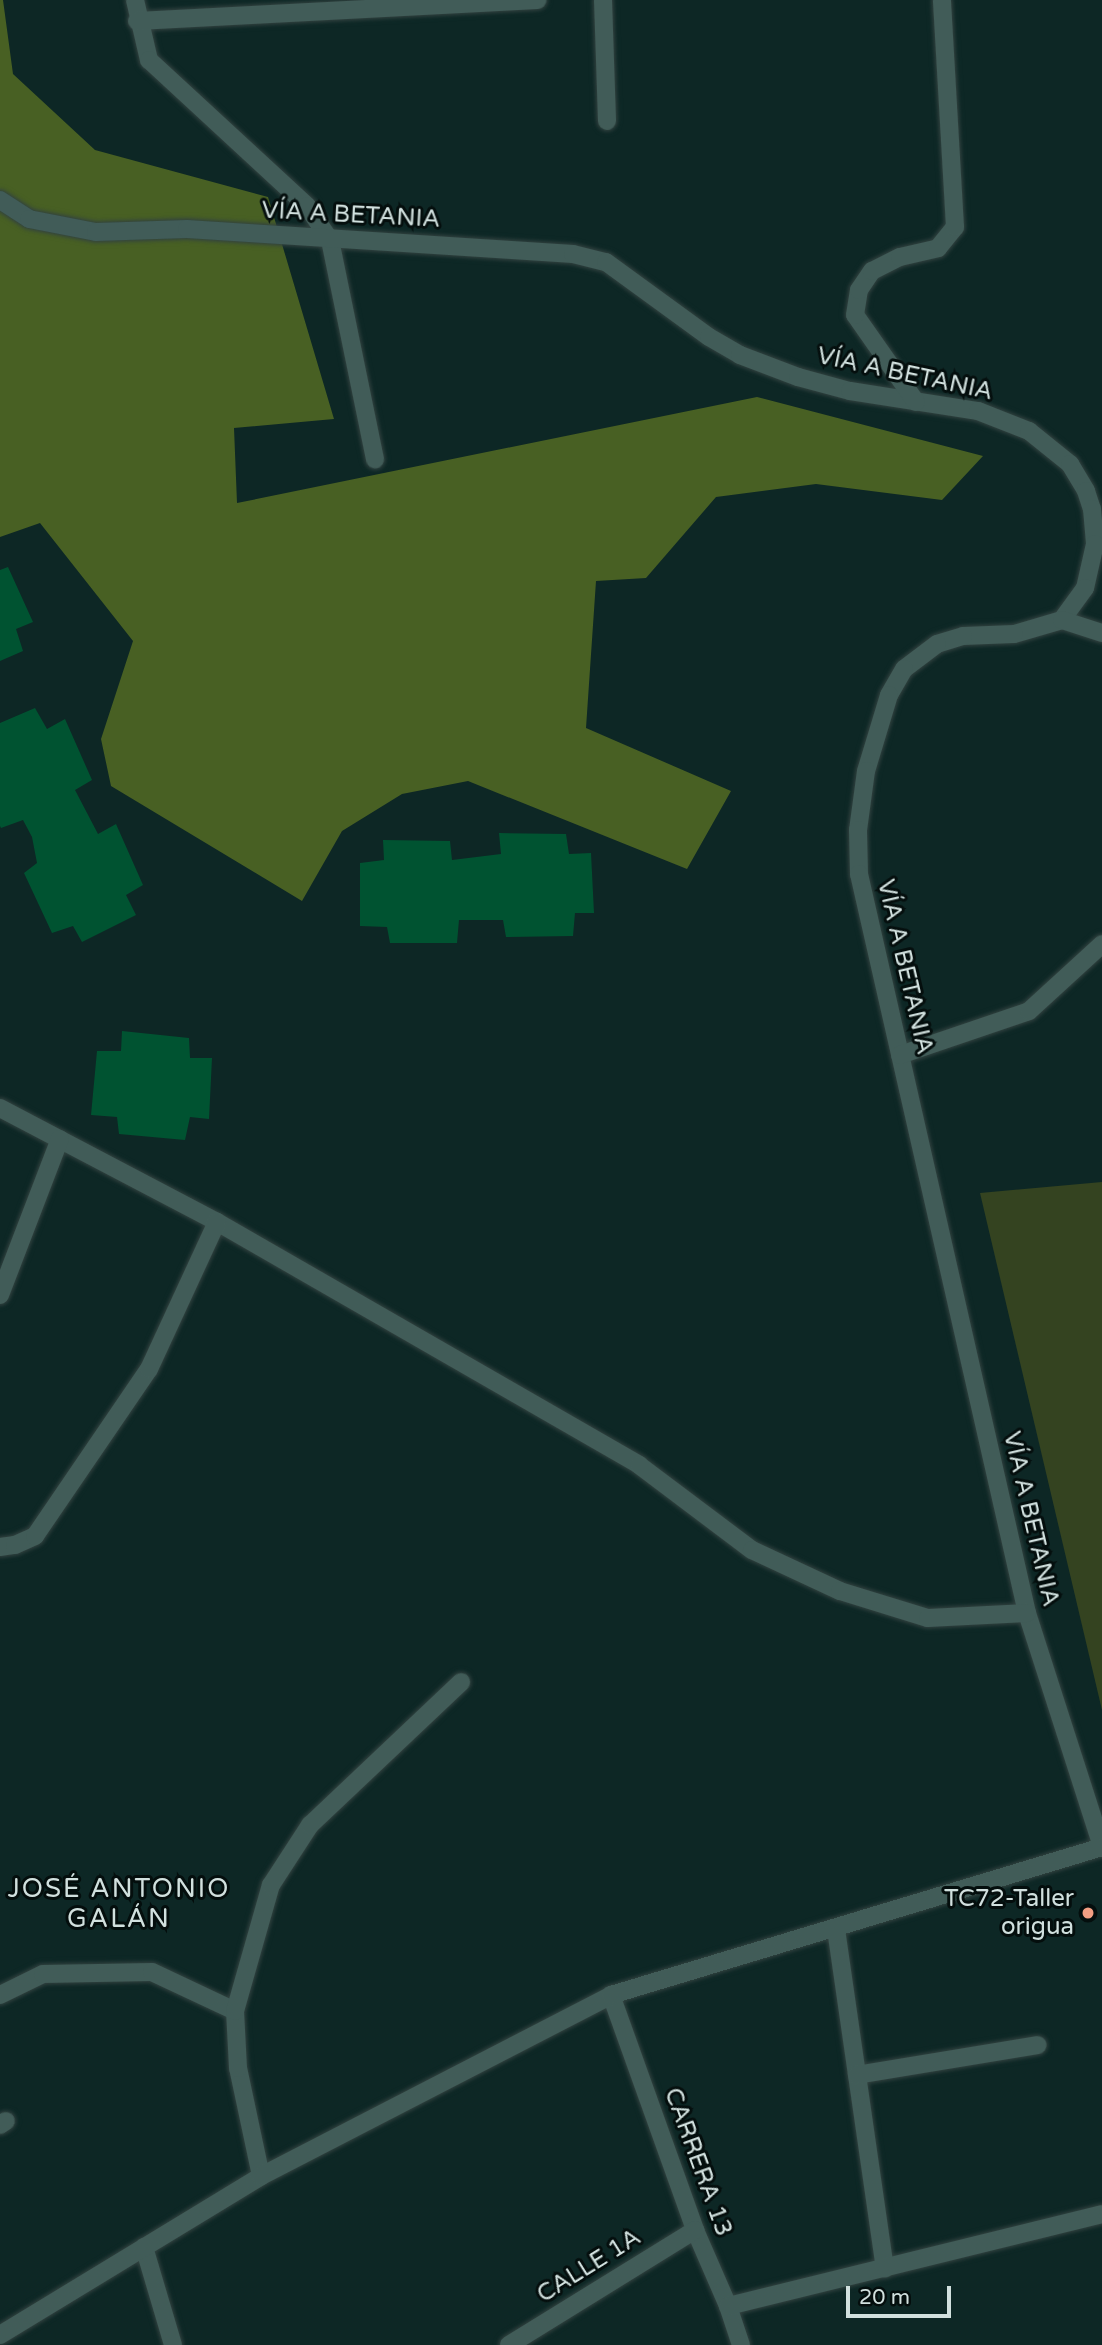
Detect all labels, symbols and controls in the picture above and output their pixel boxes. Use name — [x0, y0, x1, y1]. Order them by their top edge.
street label: VÍA A BETANIA — [261, 196, 441, 234]
street label: VÍA A BETANIA — [815, 341, 995, 407]
street label: VÍA A BETANIA — [871, 877, 939, 1057]
street label: VÍA A BETANIA — [997, 1429, 1065, 1609]
district label: JOSÉ ANTONIO GALÁN — [9, 1873, 229, 1934]
place label: TC72-Taller origua — [944, 1885, 1074, 1941]
marker: TC72-Taller origua — [1080, 1905, 1096, 1921]
street label: CARRERA 13 — [658, 2084, 738, 2240]
street label: CALLE 1A — [532, 2223, 646, 2309]
scale bar — [850, 2272, 955, 2316]
text: 20 m — [859, 2285, 910, 2310]

